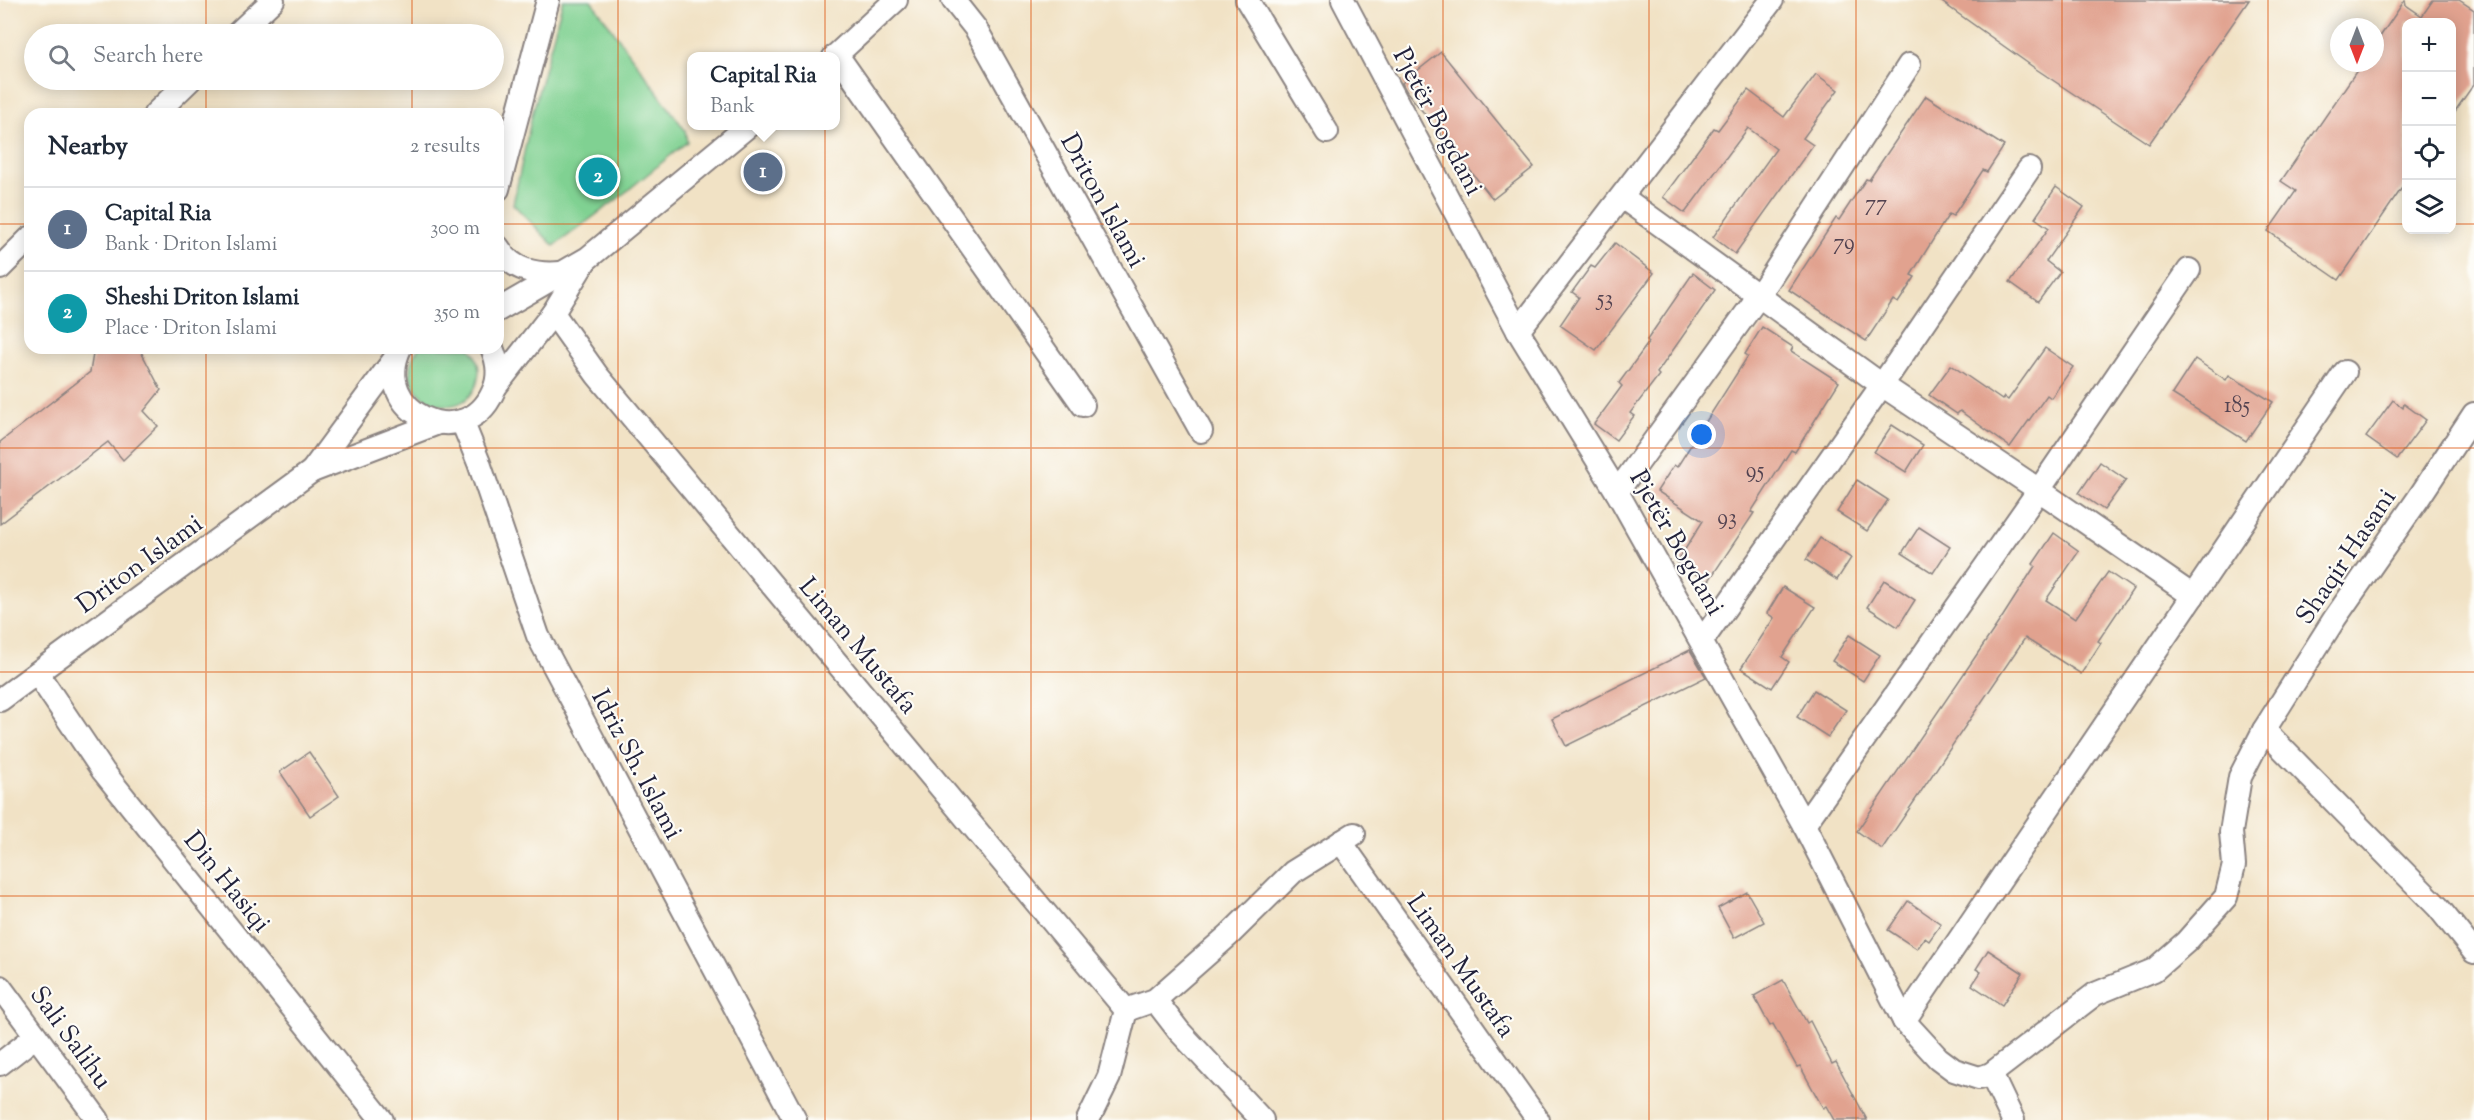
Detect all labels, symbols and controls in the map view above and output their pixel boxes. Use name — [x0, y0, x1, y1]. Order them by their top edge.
north arrow — [2330, 18, 2384, 72]
map controls — [2402, 18, 2456, 234]
button: + — [2402, 18, 2456, 72]
search box — [24, 24, 504, 90]
icon: search — [45, 41, 78, 74]
text: Search here — [93, 41, 203, 73]
street label: Pjetër Bogdani — [1382, 42, 1491, 203]
popup — [687, 52, 840, 130]
text: Capital Ria — [710, 61, 817, 93]
button: − — [2402, 72, 2456, 126]
text: Bank — [710, 93, 755, 122]
button: locate — [2402, 126, 2456, 180]
street label: Driton Islami — [1050, 127, 1154, 275]
text: Nearby — [48, 129, 128, 166]
text: 2 results — [410, 133, 480, 162]
pin: 1 — [744, 150, 783, 195]
pin: 2 — [578, 154, 618, 200]
button: layers — [2402, 180, 2456, 234]
house number: 77 — [1865, 189, 1887, 221]
text: Capital Ria — [105, 199, 211, 231]
text: 1 — [64, 215, 71, 244]
text: 300 m — [430, 215, 480, 244]
house number: 79 — [1833, 228, 1855, 260]
text: Bank · Driton Islami — [105, 231, 277, 260]
text: Sheshi Driton Islami — [105, 283, 299, 315]
house number: 53 — [1595, 284, 1613, 316]
text: 2 — [63, 299, 72, 328]
text: 350 m — [434, 299, 480, 328]
text: Place · Driton Islami — [105, 315, 277, 344]
house number: 185 — [2224, 391, 2250, 423]
your location — [1687, 420, 1716, 449]
house number: 95 — [1746, 456, 1765, 488]
street label: Pjetër Bogdani — [1619, 464, 1732, 623]
street label: Shaqir Hasani — [2288, 482, 2406, 633]
house number: 93 — [1717, 503, 1737, 535]
street label: Driton Islami — [70, 506, 211, 624]
street label: Liman Mustafa — [789, 570, 925, 723]
street label: Idriz Sh. Islami — [581, 684, 691, 847]
street label: Din Hasiqi — [174, 824, 278, 941]
street label: Liman Mustafa — [1397, 887, 1523, 1046]
street label: Sali Salihu — [20, 979, 120, 1098]

